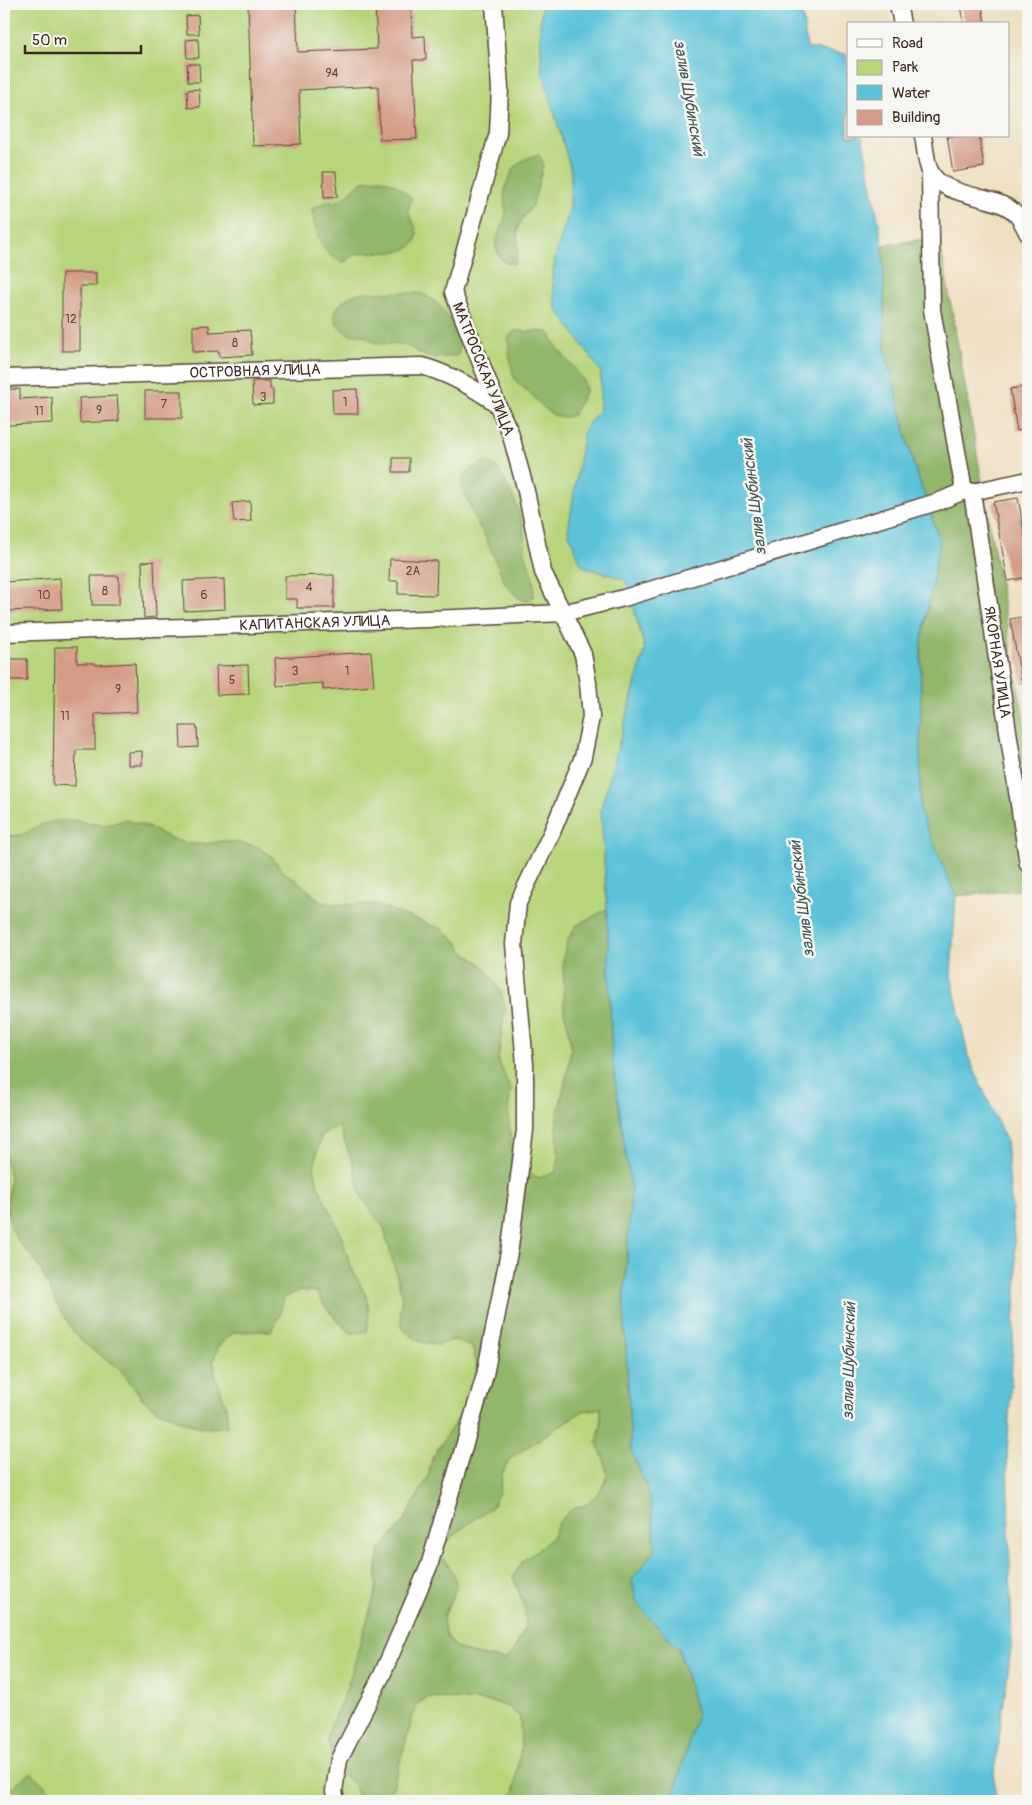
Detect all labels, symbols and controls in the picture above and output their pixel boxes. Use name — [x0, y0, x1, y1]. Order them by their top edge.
scale bar — [25, 22, 141, 54]
legend — [847, 22, 1010, 138]
text: 50 m — [32, 31, 67, 50]
text: Road — [892, 34, 923, 53]
water label: залив Шубинский — [669, 38, 709, 159]
text: Park — [892, 58, 919, 77]
house number: 94 — [325, 66, 339, 81]
text: Water — [892, 84, 931, 103]
text: Building — [892, 108, 940, 127]
street label: МАТРОССКАЯ УЛИЦА — [448, 300, 519, 439]
house number: 12 — [65, 312, 77, 327]
house number: 8 — [232, 336, 238, 351]
street label: ОСТРОВНАЯ УЛИЦА — [189, 359, 321, 382]
house number: 3 — [260, 390, 267, 405]
house number: 1 — [343, 395, 347, 410]
house number: 7 — [161, 397, 168, 412]
house number: 9 — [96, 403, 102, 418]
house number: 11 — [34, 404, 44, 419]
water label: залив Шубинский — [737, 436, 771, 556]
house number: 2А — [406, 564, 420, 579]
house number: 4 — [306, 580, 313, 595]
house number: 8 — [102, 584, 108, 599]
house number: 10 — [38, 588, 50, 603]
house number: 6 — [201, 588, 208, 603]
street label: ЯКОРНАЯ УЛИЦА — [980, 605, 1015, 720]
street label: КАПИТАНСКАЯ УЛИЦА — [239, 611, 391, 635]
house number: 3 — [292, 664, 299, 679]
house number: 1 — [345, 664, 349, 679]
house number: 5 — [229, 673, 235, 688]
house number: 9 — [115, 682, 121, 697]
house number: 11 — [60, 709, 70, 724]
water label: залив Шубинский — [785, 838, 819, 958]
water label: залив Шубинский — [838, 1301, 860, 1420]

